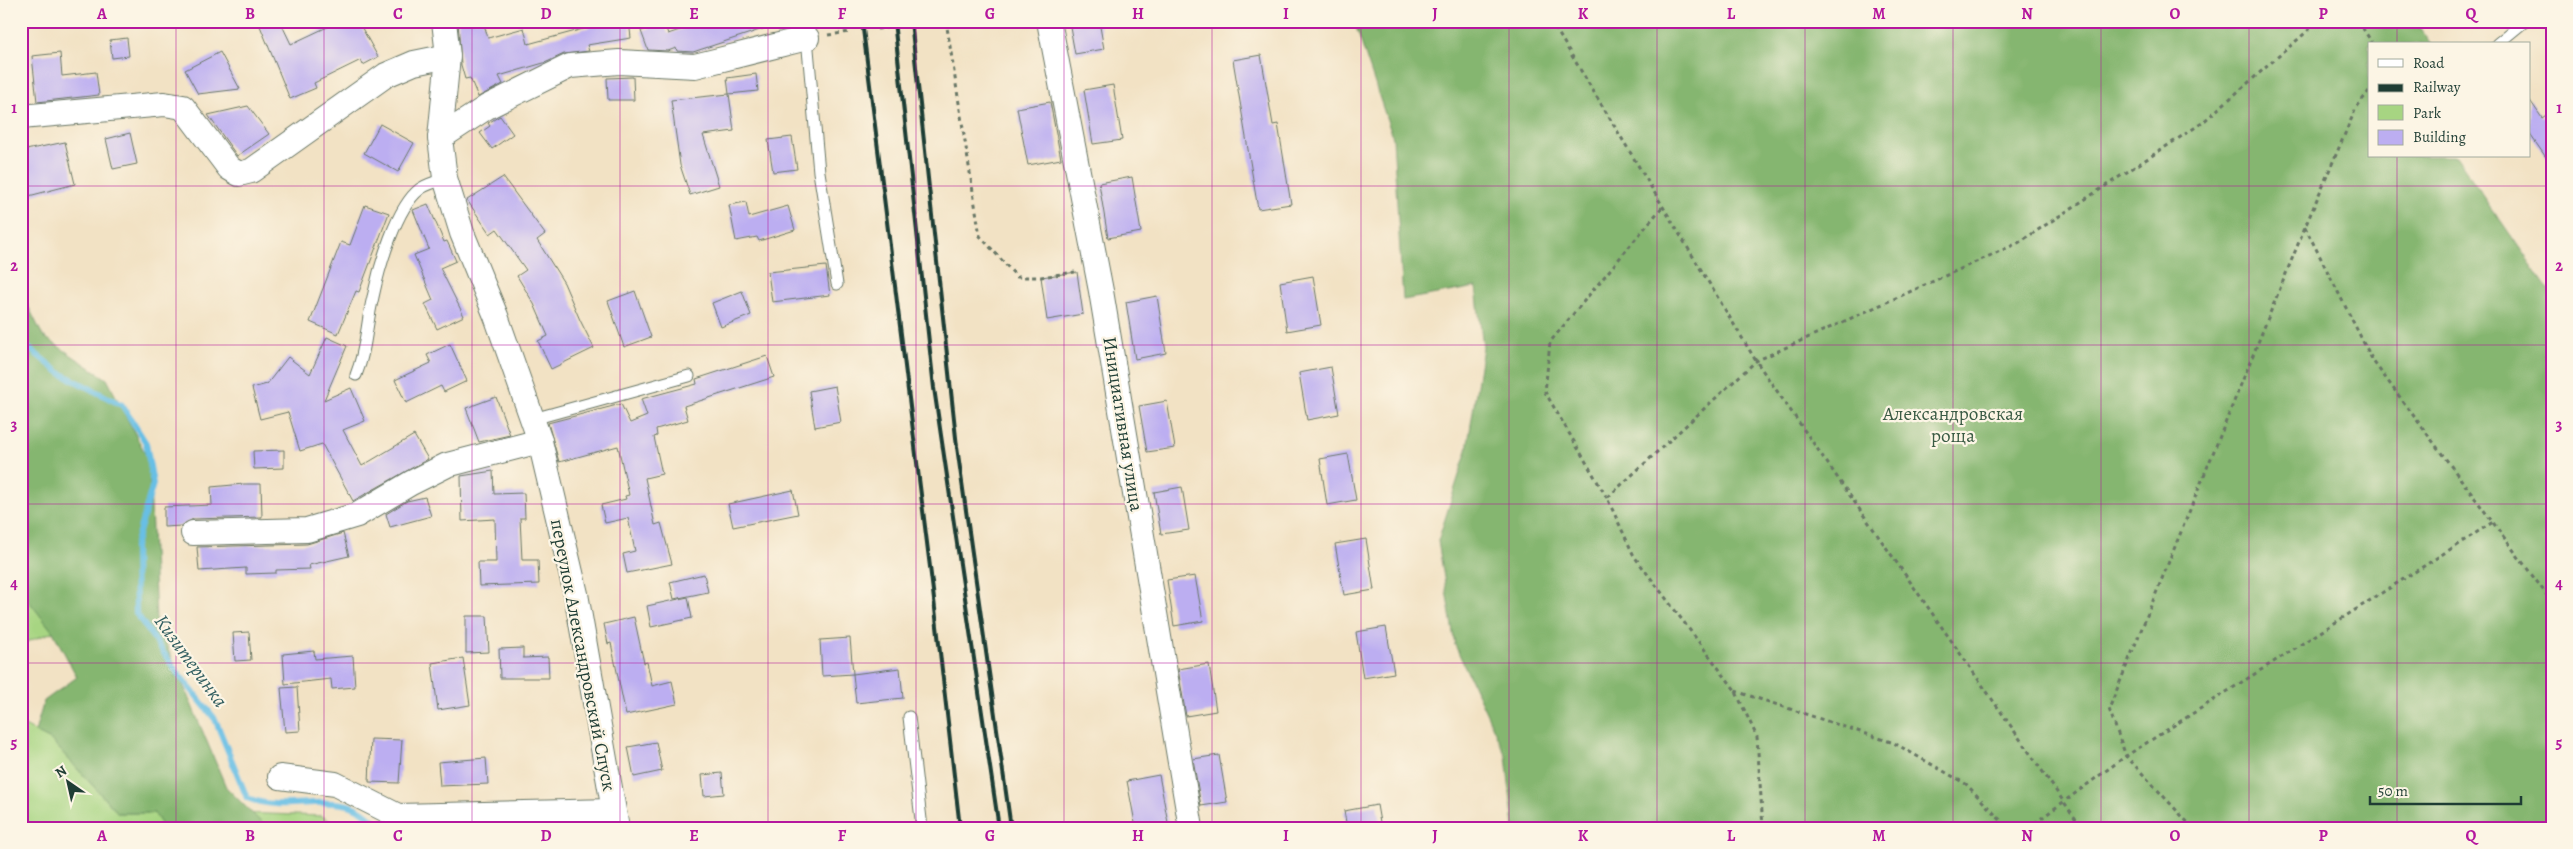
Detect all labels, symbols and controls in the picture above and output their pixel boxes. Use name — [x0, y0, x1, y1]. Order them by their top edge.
text: A — [96, 3, 108, 25]
text: B — [245, 3, 255, 25]
text: C — [393, 3, 403, 25]
text: D — [540, 3, 552, 25]
text: E — [689, 3, 699, 25]
text: F — [838, 3, 847, 25]
text: G — [985, 3, 995, 25]
text: H — [1132, 3, 1144, 25]
text: I — [1283, 3, 1289, 25]
text: J — [1432, 3, 1438, 25]
text: K — [1578, 3, 1589, 25]
text: L — [1727, 3, 1736, 25]
text: M — [1872, 3, 1886, 25]
text: N — [2021, 3, 2033, 25]
text: O — [2170, 3, 2181, 25]
text: P — [2318, 3, 2328, 25]
text: Q — [2466, 3, 2480, 25]
legend — [2368, 42, 2530, 158]
text: Road — [2413, 53, 2445, 73]
text: Railway — [2413, 77, 2461, 97]
text: 1 — [11, 97, 17, 119]
text: 1 — [2556, 97, 2562, 119]
text: Park — [2413, 103, 2442, 123]
text: Building — [2413, 127, 2466, 147]
text: 2 — [10, 255, 18, 277]
text: 2 — [2555, 255, 2563, 277]
street label: Инициативная улица — [1096, 335, 1150, 513]
park label: Александровская роща — [1882, 401, 2023, 449]
text: 3 — [11, 414, 18, 436]
text: 3 — [2556, 414, 2563, 436]
street label: переулок Александровский Спуск — [544, 517, 622, 793]
text: 4 — [10, 573, 18, 595]
text: 4 — [2555, 573, 2563, 595]
water label: Кизитеринка — [148, 609, 234, 713]
text: 5 — [11, 732, 18, 754]
text: 5 — [2556, 732, 2563, 754]
north arrow — [42, 756, 92, 806]
text: N — [51, 761, 71, 782]
scale bar — [2370, 774, 2522, 806]
text: 50 m — [2378, 781, 2408, 801]
text: A — [96, 825, 108, 847]
text: B — [245, 825, 255, 847]
text: C — [393, 825, 403, 847]
text: D — [540, 825, 552, 847]
text: E — [689, 825, 699, 847]
text: F — [838, 825, 847, 847]
text: G — [985, 825, 995, 847]
text: H — [1132, 825, 1144, 847]
text: I — [1283, 825, 1289, 847]
text: J — [1432, 825, 1438, 847]
text: K — [1578, 825, 1589, 847]
text: L — [1727, 825, 1736, 847]
text: M — [1872, 825, 1886, 847]
text: N — [2021, 825, 2033, 847]
text: O — [2170, 825, 2181, 847]
text: P — [2318, 825, 2328, 847]
text: Q — [2466, 825, 2480, 847]

